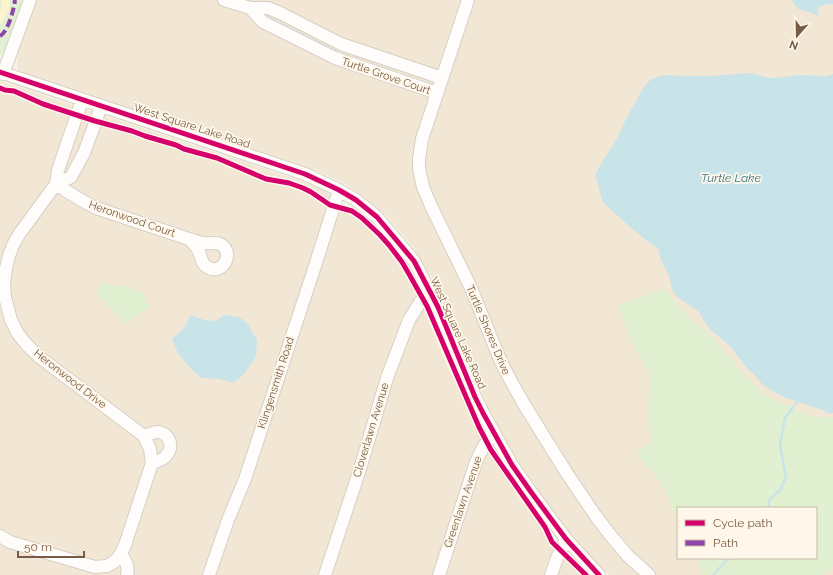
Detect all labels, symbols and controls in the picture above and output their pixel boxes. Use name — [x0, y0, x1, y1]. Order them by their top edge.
north arrow — [777, 16, 817, 56]
text: N — [788, 37, 800, 52]
street label: Turtle Grove Court — [340, 55, 432, 97]
street label: West Square Lake Road — [132, 101, 252, 151]
water label: Turtle Lake — [701, 171, 761, 185]
street label: Heronwood Court — [87, 198, 177, 240]
street label: West Square Lake Road — [427, 275, 489, 391]
street label: Turtle Shores Drive — [463, 283, 513, 377]
street label: Klingensmith Road — [255, 335, 297, 430]
street label: Heronwood Drive — [31, 347, 109, 412]
street label: Cloverlawn Avenue — [350, 381, 392, 479]
street label: Greenlawn Avenue — [441, 454, 485, 550]
legend — [677, 507, 817, 559]
text: Cycle path — [713, 516, 772, 530]
scale bar — [18, 533, 84, 559]
text: Path — [713, 536, 738, 550]
text: 50 m — [24, 540, 52, 554]

